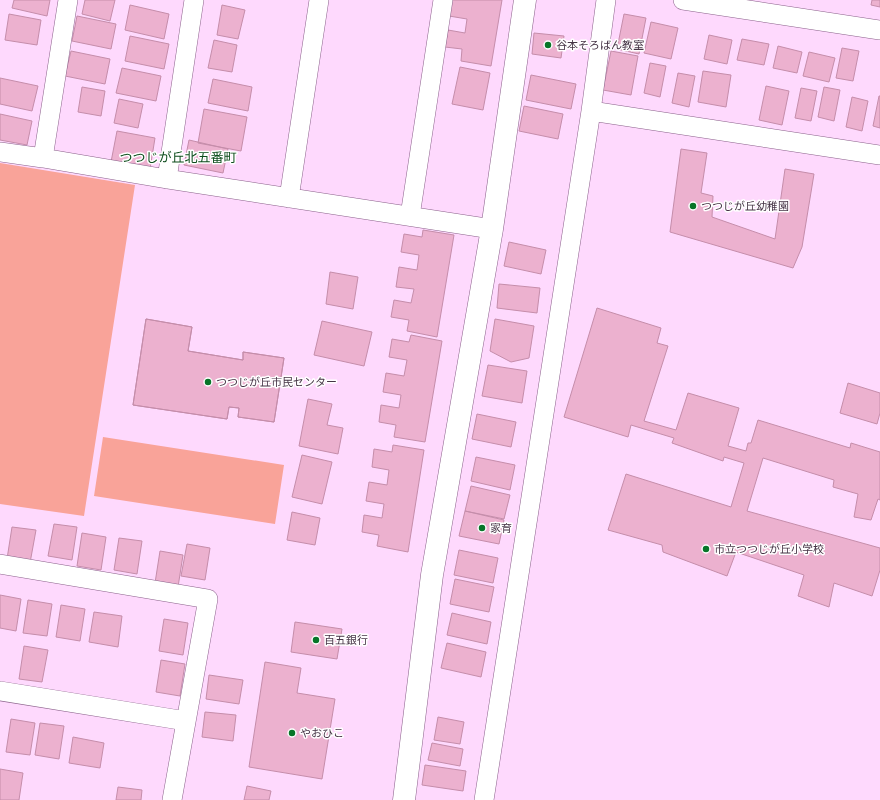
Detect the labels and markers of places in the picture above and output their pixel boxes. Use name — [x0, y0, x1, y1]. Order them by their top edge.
place label: 谷本そろばん教室 — [556, 38, 644, 52]
marker: 谷本そろばん教室 — [543, 40, 553, 50]
place label: つつじが丘幼稚園 — [701, 199, 789, 213]
marker: つつじが丘幼稚園 — [688, 201, 698, 211]
place label: つつじが丘市民センター — [216, 375, 337, 389]
marker: つつじが丘市民センター — [203, 377, 213, 387]
place label: 家育 — [490, 521, 512, 535]
marker: 家育 — [477, 523, 487, 533]
place label: 市立つつじが丘小学校 — [714, 542, 824, 556]
marker: 市立つつじが丘小学校 — [701, 544, 711, 554]
place label: 百五銀行 — [324, 633, 368, 647]
marker: 百五銀行 — [311, 635, 321, 645]
place label: やおひこ — [300, 726, 344, 740]
marker: やおひこ — [287, 728, 297, 738]

